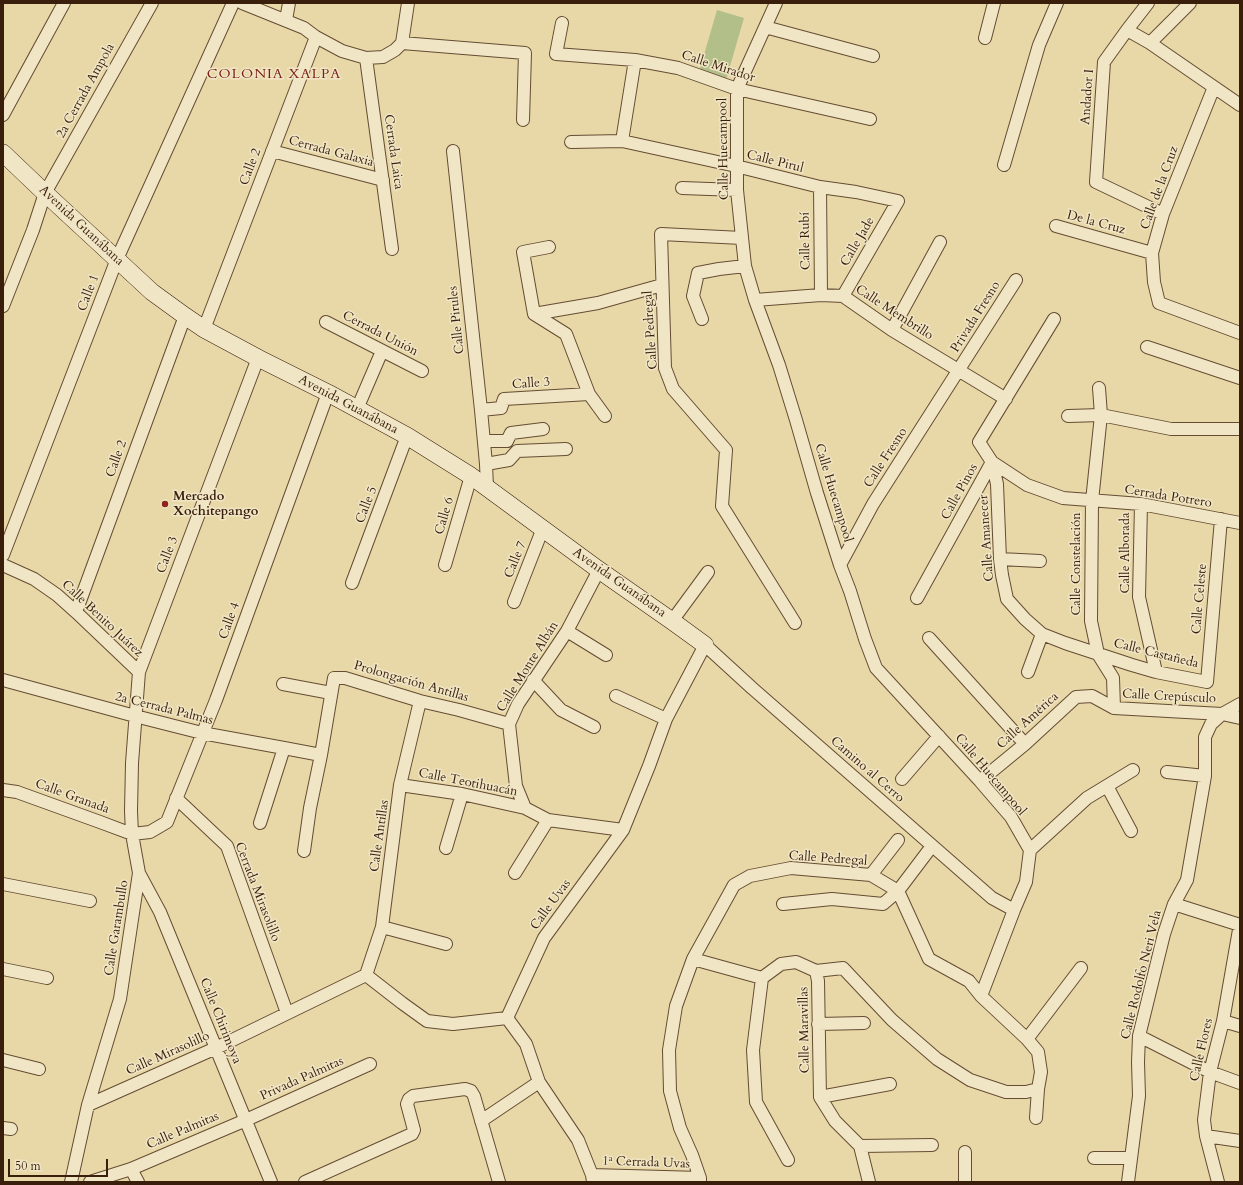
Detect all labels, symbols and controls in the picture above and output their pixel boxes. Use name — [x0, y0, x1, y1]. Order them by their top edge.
street label: 2a Cerrada Ampola — [54, 41, 118, 141]
street label: Calle Mirador — [679, 48, 757, 86]
district label: COLONIA XALPA — [207, 67, 341, 83]
street label: Andador I — [1078, 69, 1098, 125]
street label: Calle Huecampool — [715, 98, 733, 200]
street label: Cerrada Laica — [380, 113, 406, 191]
street label: Cerrada Galaxia — [287, 133, 375, 171]
street label: Calle de la Cruz — [1138, 144, 1182, 232]
street label: Calle 2 — [237, 146, 265, 188]
street label: Calle Pirul — [745, 147, 805, 177]
street label: Avenida Guanábana — [35, 183, 127, 269]
street label: De la Cruz — [1065, 208, 1127, 238]
street label: Calle Rubí — [798, 212, 814, 270]
street label: Calle Jade — [838, 215, 878, 269]
street label: Calle 1 — [75, 272, 103, 314]
street label: Privada Fresno — [948, 278, 1004, 356]
street label: Calle Membrillo — [852, 282, 936, 344]
street label: Calle Pirules — [446, 285, 468, 355]
street label: Calle Pedregal — [640, 290, 662, 370]
street label: Cerrada Unión — [339, 308, 421, 360]
street label: Avenida Guanábana — [296, 372, 400, 438]
street label: Calle 3 — [511, 375, 551, 393]
street label: Calle Fresno — [861, 425, 911, 491]
street label: Calle 2 — [103, 438, 131, 480]
street label: Calle Huecampool — [811, 442, 855, 544]
street label: Calle Pinos — [938, 461, 982, 523]
street label: Cerrada Potrero — [1123, 482, 1213, 512]
street label: Calle 5 — [353, 484, 381, 526]
place label: Mercado Xochitepango — [173, 489, 258, 520]
street label: Calle Amanecer — [976, 494, 998, 582]
street label: Calle 6 — [432, 495, 458, 537]
marker: Mercado Xochitepango — [160, 499, 170, 509]
street label: Calle Constelación — [1069, 512, 1085, 616]
street label: Calle Alborada — [1118, 512, 1134, 594]
street label: Calle 3 — [154, 534, 182, 576]
street label: Calle 7 — [502, 539, 530, 581]
street label: Avenida Guanábana — [569, 545, 669, 621]
street label: Calle Celeste — [1189, 563, 1211, 635]
street label: Calle Benito Juárez — [58, 577, 146, 661]
street label: Calle 4 — [216, 600, 244, 642]
street label: Calle Monte Albán — [494, 619, 562, 715]
street label: Calle Castañeda — [1112, 636, 1200, 672]
street label: Prolongación Antillas — [352, 658, 470, 706]
street label: Calle Crepúsculo — [1122, 687, 1216, 707]
street label: 2a Cerrada Palmas — [113, 689, 215, 729]
street label: Calle América — [994, 689, 1062, 753]
street label: Calle Huecampool — [951, 731, 1029, 819]
street label: Camino al Cerro — [827, 734, 907, 806]
street label: Calle Teotihuacán — [417, 766, 519, 800]
street label: Calle Granada — [33, 776, 111, 818]
street label: Calle Antillas — [367, 799, 393, 873]
street label: Cerrada Mirasolillo — [231, 840, 283, 944]
street label: Calle Pedregal — [788, 848, 868, 870]
street label: Calle Uvas — [527, 877, 575, 933]
street label: Calle Garambullo — [102, 879, 132, 977]
street label: Calle Rodolfo Neri Vela — [1118, 909, 1166, 1041]
street label: Calle Chirimoya — [196, 976, 244, 1066]
street label: Calle Maravillas — [796, 987, 814, 1073]
street label: Calle Flores — [1187, 1017, 1217, 1083]
street label: Calle Mirasolillo — [124, 1029, 212, 1079]
street label: Privada Palmitas — [258, 1054, 346, 1104]
street label: Calle Palmitas — [145, 1109, 221, 1153]
scale bar — [10, 1151, 110, 1177]
street label: 1ª Cerrada Uvas — [602, 1154, 690, 1172]
text: 50 m — [15, 1158, 41, 1174]

